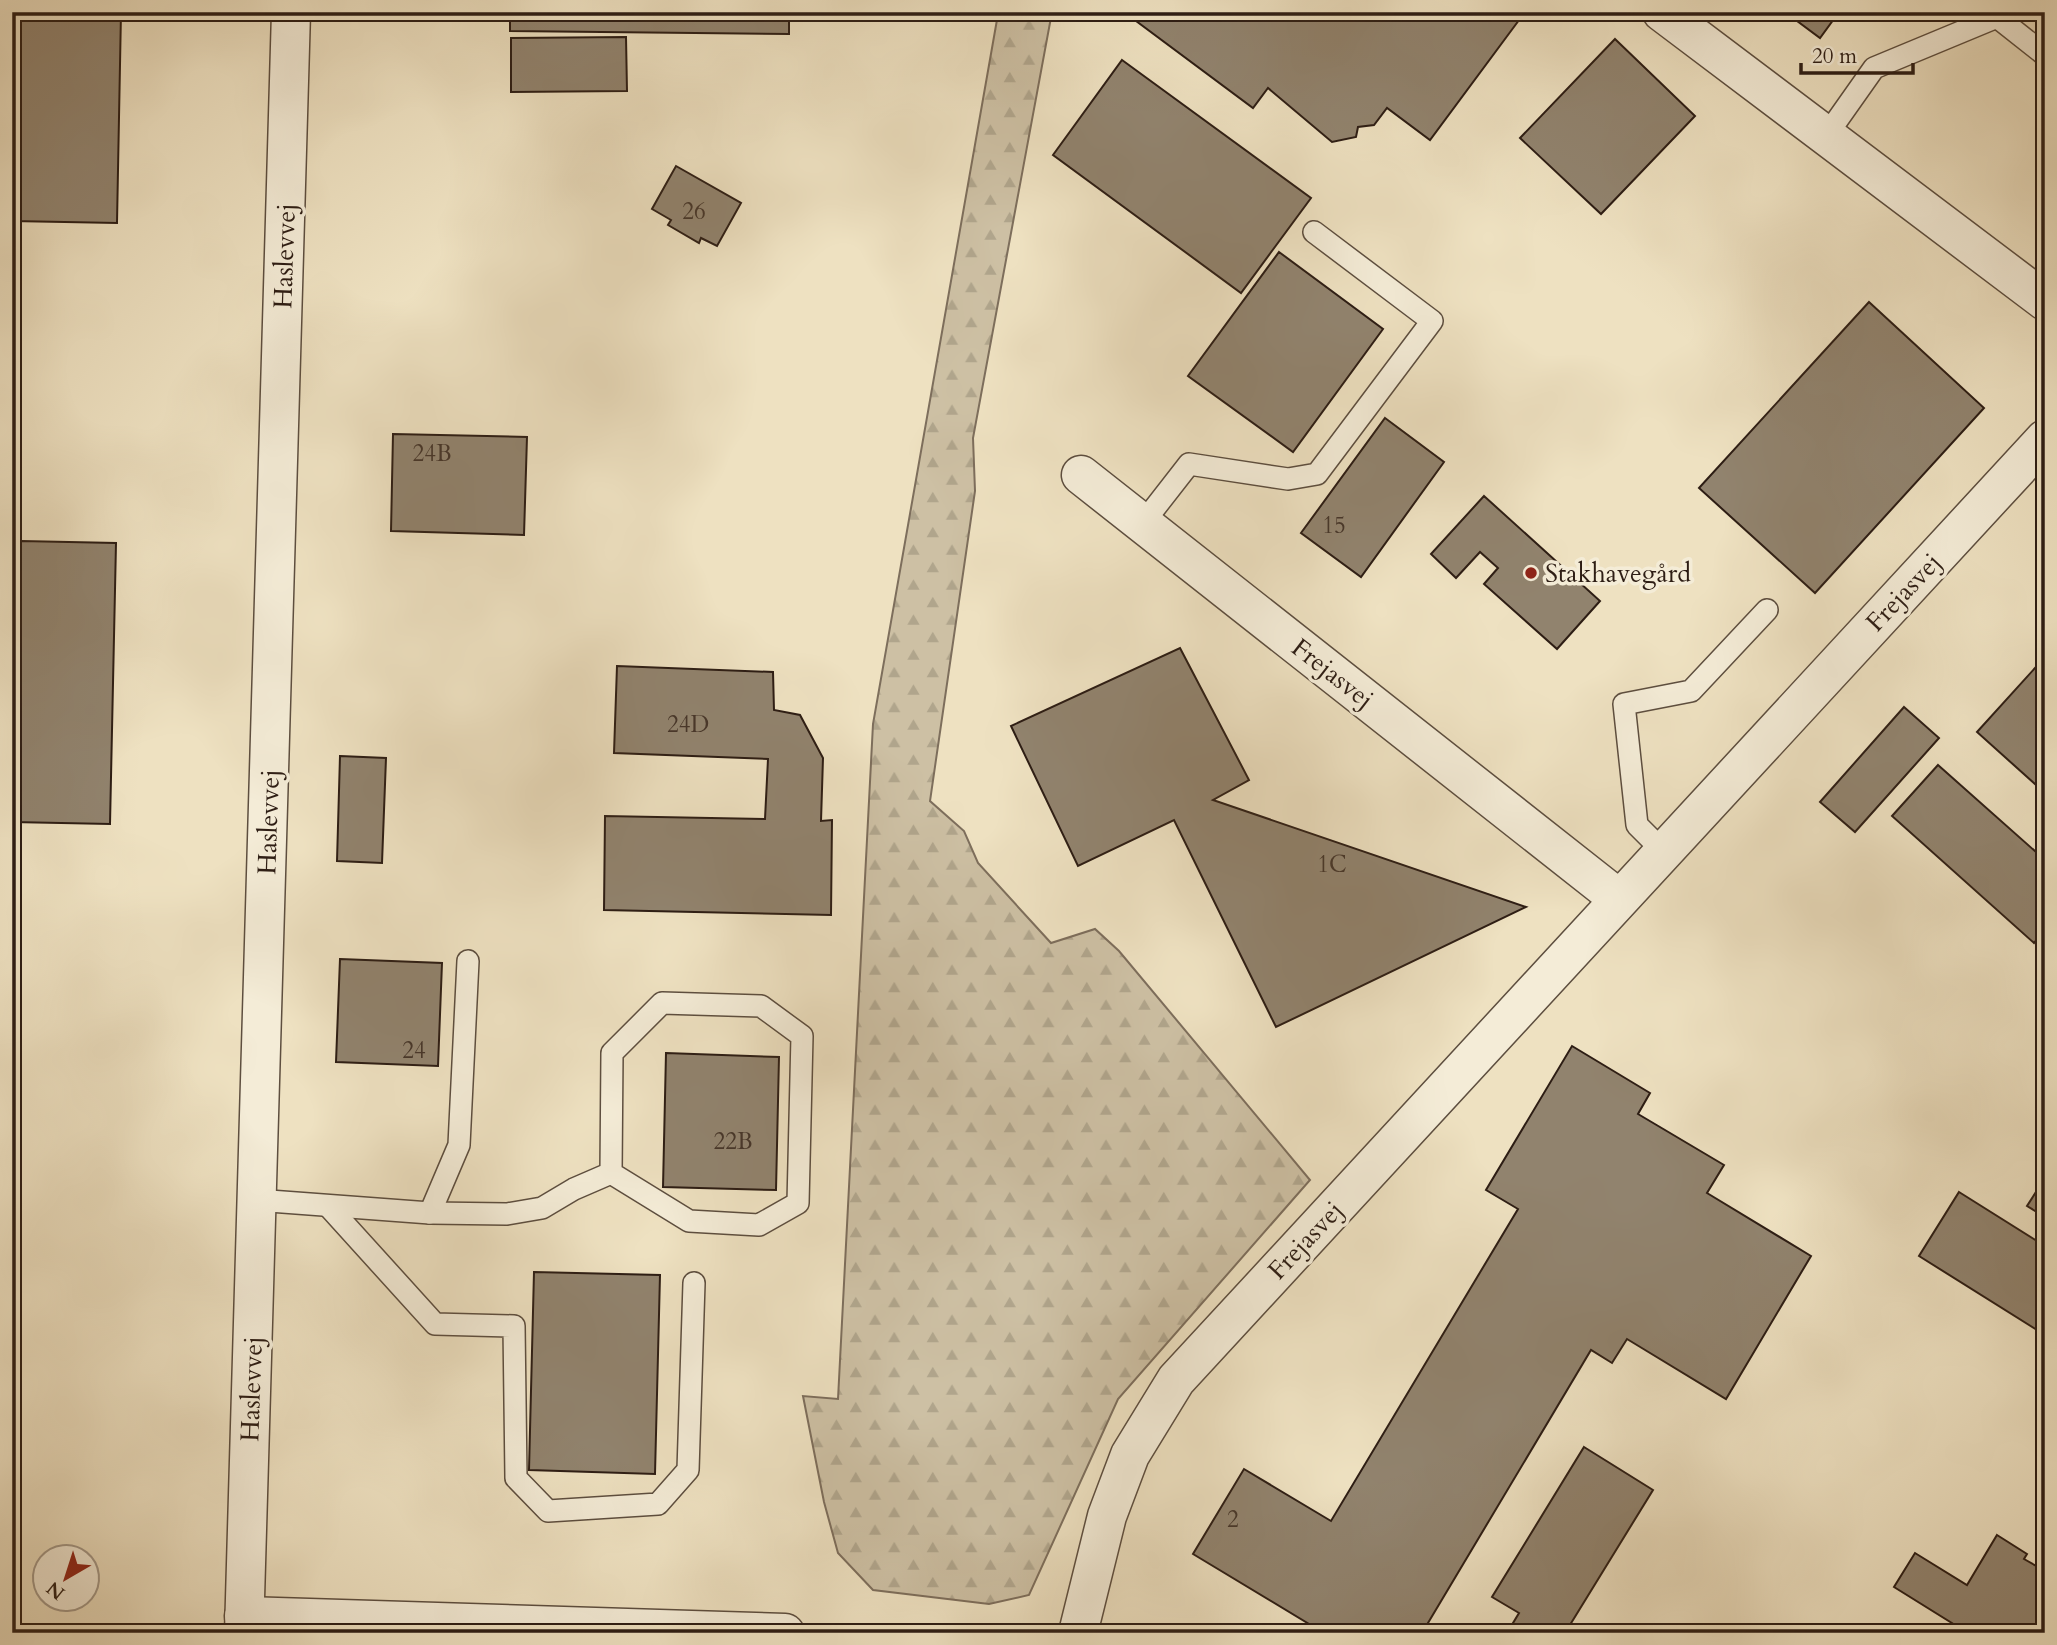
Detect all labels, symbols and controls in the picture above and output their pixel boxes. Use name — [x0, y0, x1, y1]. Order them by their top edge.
scale bar — [1801, 32, 1913, 76]
text: 20 m — [1812, 42, 1857, 71]
house number: 26 — [682, 196, 706, 227]
street label: Haslevvej — [265, 203, 304, 309]
house number: 24B — [412, 438, 452, 469]
house number: 15 — [1322, 510, 1346, 541]
street label: Frejasvej — [1858, 545, 1949, 639]
place label: Stakhavegård — [1545, 556, 1691, 591]
marker: Stakhavegård — [1523, 565, 1539, 581]
street label: Frejasvej — [1284, 630, 1381, 717]
house number: 24D — [667, 709, 709, 740]
street label: Haslevvej — [249, 769, 288, 875]
house number: 1C — [1317, 849, 1347, 880]
house number: 24 — [402, 1035, 426, 1066]
house number: 22B — [713, 1126, 753, 1157]
street label: Frejasvej — [1260, 1193, 1351, 1287]
street label: Haslevvej — [232, 1336, 271, 1442]
house number: 2 — [1227, 1504, 1239, 1535]
north arrow — [32, 1544, 102, 1614]
text: N — [41, 1575, 71, 1606]

